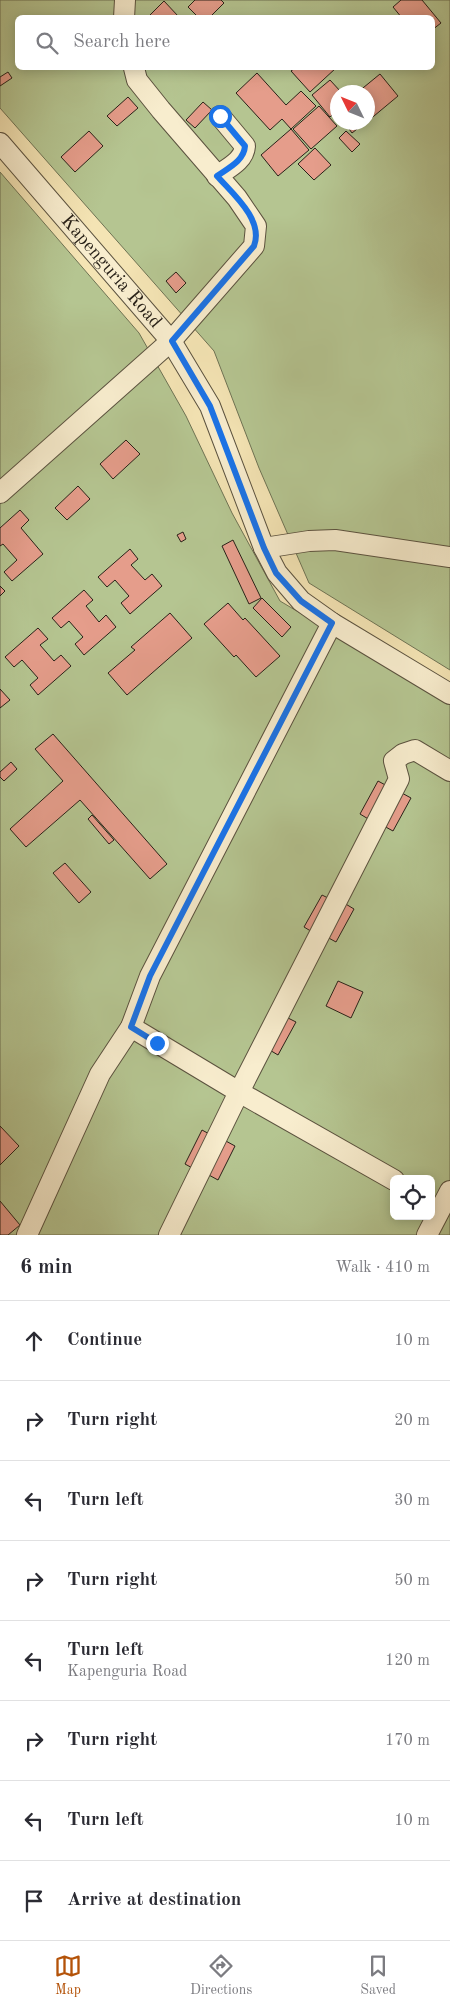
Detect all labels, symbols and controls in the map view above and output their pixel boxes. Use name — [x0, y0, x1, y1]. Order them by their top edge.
search box — [15, 15, 435, 70]
icon: search — [33, 29, 61, 57]
text: Search here — [73, 33, 170, 52]
north arrow — [330, 85, 375, 130]
route start — [209, 105, 232, 128]
street label: Kapenguria Road — [57, 211, 165, 332]
route end — [146, 1032, 169, 1055]
map controls — [390, 1175, 435, 1220]
button: locate — [390, 1175, 435, 1220]
text: 6 min — [20, 1257, 73, 1278]
text: Walk · 410 m — [335, 1260, 430, 1276]
icon: ahead — [20, 1327, 48, 1355]
text: Continue — [67, 1331, 142, 1350]
text: 10 m — [394, 1333, 430, 1349]
icon: right — [20, 1407, 48, 1435]
text: Turn right — [67, 1411, 157, 1430]
text: 20 m — [394, 1413, 430, 1429]
icon: left — [20, 1487, 48, 1515]
text: Turn left — [67, 1491, 144, 1510]
text: 30 m — [394, 1493, 430, 1509]
icon: right — [20, 1567, 48, 1595]
text: Turn right — [67, 1571, 157, 1590]
text: 50 m — [394, 1573, 430, 1589]
text: Turn left — [67, 1641, 144, 1660]
icon: left — [20, 1647, 48, 1675]
text: 120 m — [385, 1653, 430, 1669]
text: Kapenguria Road — [67, 1664, 187, 1680]
icon: right — [20, 1727, 48, 1755]
text: Turn right — [67, 1731, 157, 1750]
text: 170 m — [385, 1733, 430, 1749]
icon: left — [20, 1807, 48, 1835]
text: Turn left — [67, 1811, 144, 1830]
text: 10 m — [394, 1813, 430, 1829]
icon: arrive — [20, 1887, 48, 1915]
text: Arrive at destination — [67, 1891, 241, 1910]
tab: Map — [54, 1952, 82, 1999]
tab: Directions — [190, 1952, 252, 1999]
tab: Saved — [360, 1952, 396, 1999]

